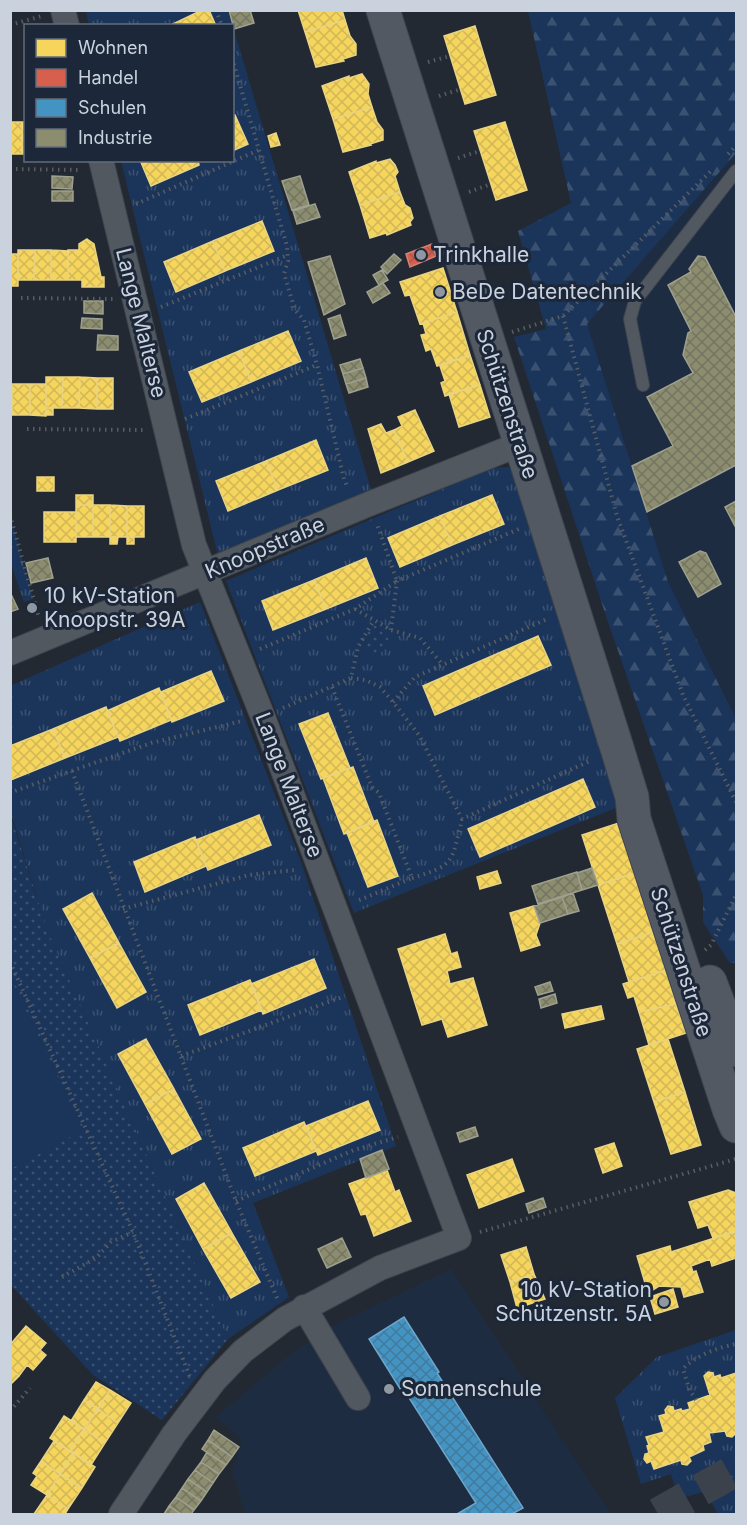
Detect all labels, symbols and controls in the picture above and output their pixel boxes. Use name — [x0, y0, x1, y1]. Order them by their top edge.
legend — [24, 24, 234, 162]
text: Wohnen — [78, 37, 148, 58]
text: Handel — [78, 67, 138, 88]
text: Schulen — [78, 97, 147, 118]
text: Industrie — [78, 127, 152, 148]
place label: Trinkhalle — [433, 242, 529, 267]
street label: Lange Malterse — [111, 245, 172, 400]
marker: Trinkhalle — [414, 248, 428, 262]
place label: BeDe Datentechnik — [452, 279, 642, 304]
marker: BeDe Datentechnik — [433, 285, 447, 299]
street label: Schützenstraße — [471, 326, 543, 482]
street label: Knoopstraße — [201, 511, 328, 584]
place label: 10 kV-Station Knoopstr. 39A — [44, 583, 186, 632]
marker: 10 kV-Station Knoopstr. 39A — [25, 601, 39, 615]
street label: Lange Malterse — [250, 709, 329, 861]
street label: Schützenstraße — [645, 884, 717, 1040]
place label: 10 kV-Station Schützenstr. 5A — [495, 1277, 652, 1326]
marker: 10 kV-Station Schützenstr. 5A — [657, 1295, 671, 1309]
place label: Sonnenschule — [401, 1376, 542, 1401]
marker: Sonnenschule — [382, 1382, 396, 1396]

